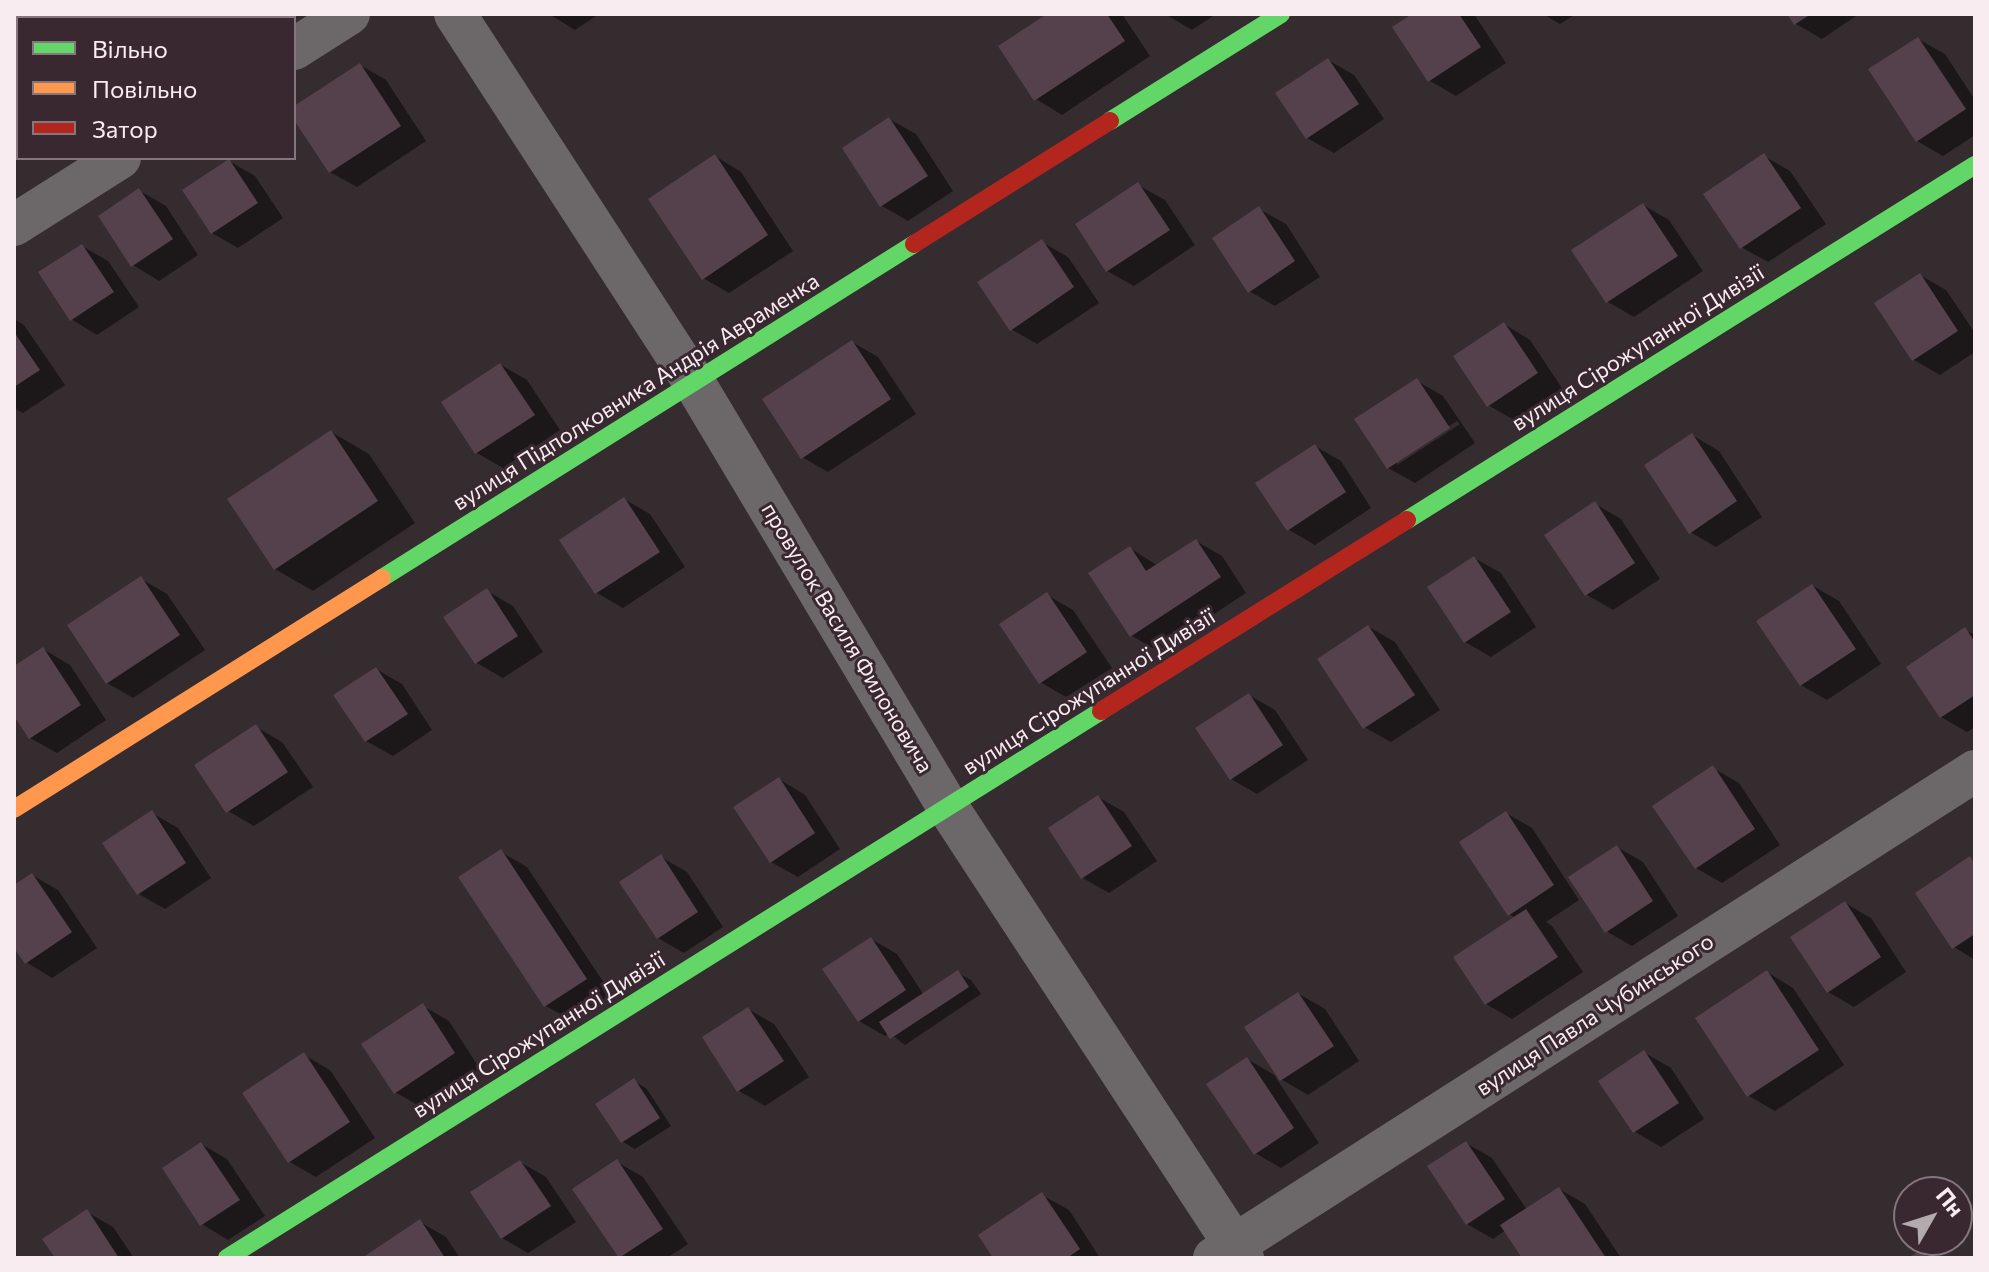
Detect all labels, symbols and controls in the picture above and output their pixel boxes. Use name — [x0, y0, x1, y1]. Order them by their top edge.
legend — [16, 16, 296, 160]
text: Вільно — [92, 34, 168, 63]
text: Повільно — [92, 74, 197, 103]
text: Затор — [92, 114, 158, 143]
street label: вулиця Сірожупанної Дивізії — [1507, 259, 1769, 437]
street label: вулиця Підполковника Андрія Авраменка — [448, 268, 824, 516]
street label: провулок Василя Филоновича — [756, 498, 938, 778]
street label: вулиця Сірожупанної Дивізії — [958, 603, 1220, 781]
street label: вулиця Павла Чубинського — [1471, 928, 1719, 1102]
street label: вулиця Сірожупанної Дивізії — [408, 946, 670, 1124]
north arrow — [1893, 1176, 1973, 1256]
text: Пн — [1931, 1182, 1970, 1222]

